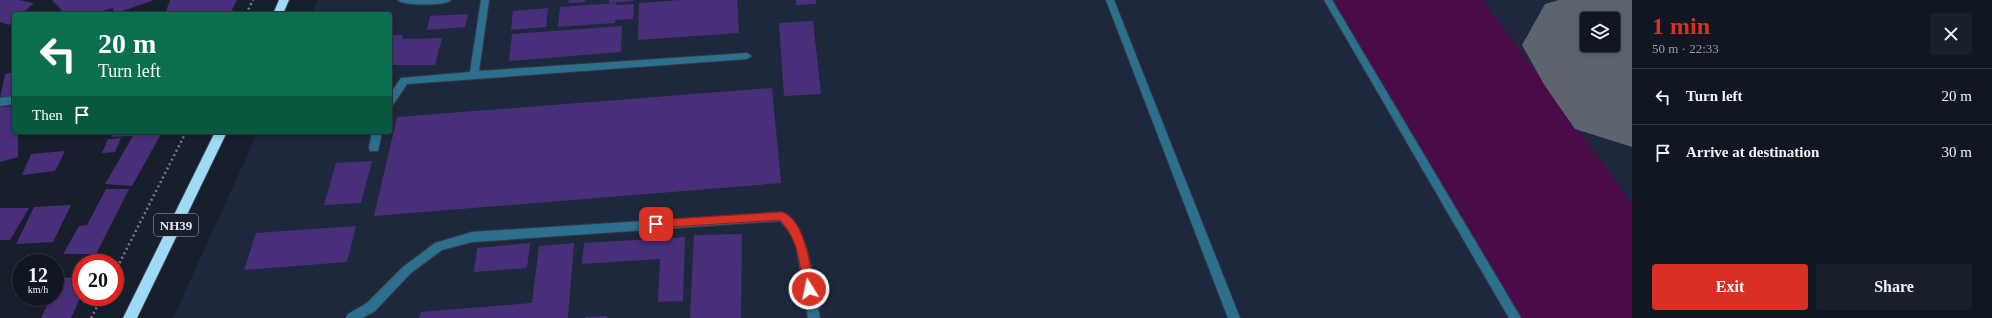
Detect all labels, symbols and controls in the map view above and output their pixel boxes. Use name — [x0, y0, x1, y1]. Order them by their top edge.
map controls — [1580, 12, 1620, 52]
button: layers — [1580, 12, 1620, 52]
text: 1 min — [1652, 13, 1710, 39]
button: close — [1930, 13, 1972, 55]
icon: left — [32, 28, 84, 80]
text: 20 m — [98, 28, 156, 59]
text: 50 m · 22:33 — [1652, 41, 1719, 56]
text: Turn left — [98, 61, 161, 81]
icon: left — [1652, 86, 1674, 108]
text: Turn left — [1686, 88, 1743, 104]
text: 20 m — [1942, 88, 1972, 104]
icon: arrive — [71, 104, 93, 126]
text: Then — [32, 107, 63, 123]
icon: arrive — [1652, 142, 1674, 164]
text: Arrive at destination — [1686, 144, 1819, 160]
text: 30 m — [1942, 144, 1972, 160]
pin — [639, 207, 673, 241]
icon: arrive — [645, 213, 667, 235]
road number: NH39 — [154, 214, 198, 236]
speed limit sign: 20 — [72, 254, 124, 306]
text: 12 — [28, 264, 48, 286]
button: Exit — [1652, 264, 1808, 310]
button: Share — [1816, 264, 1972, 310]
position arrow — [788, 268, 830, 310]
text: km/h — [28, 284, 48, 295]

